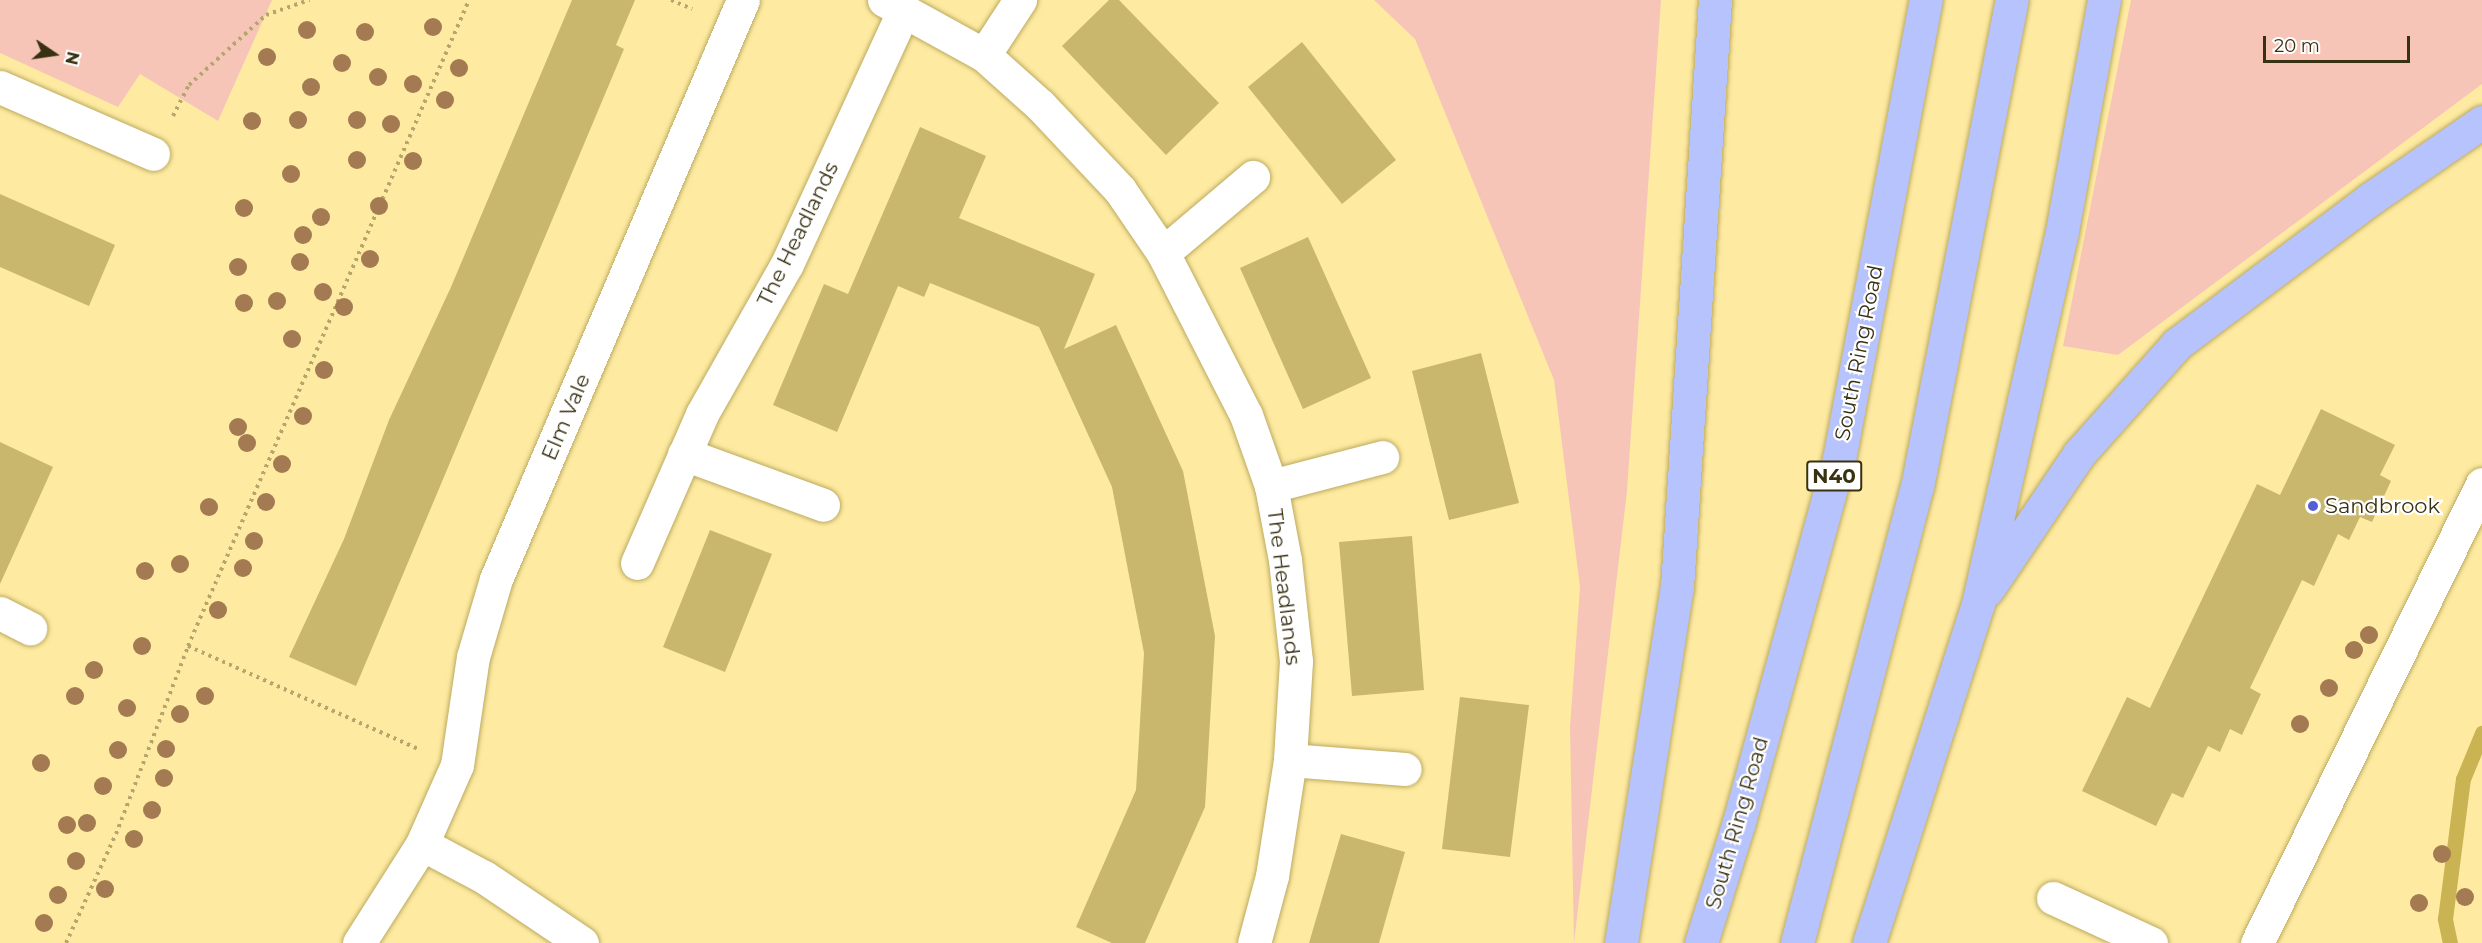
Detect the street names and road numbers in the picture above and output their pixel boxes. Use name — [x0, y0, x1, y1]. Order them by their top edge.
street label: The Headlands — [752, 158, 844, 310]
street label: South Ring Road — [1830, 263, 1888, 443]
street label: Elm Vale — [536, 370, 596, 464]
road number: N40 — [1806, 459, 1862, 493]
street label: The Headlands — [1262, 507, 1306, 667]
street label: South Ring Road — [1700, 734, 1774, 912]

